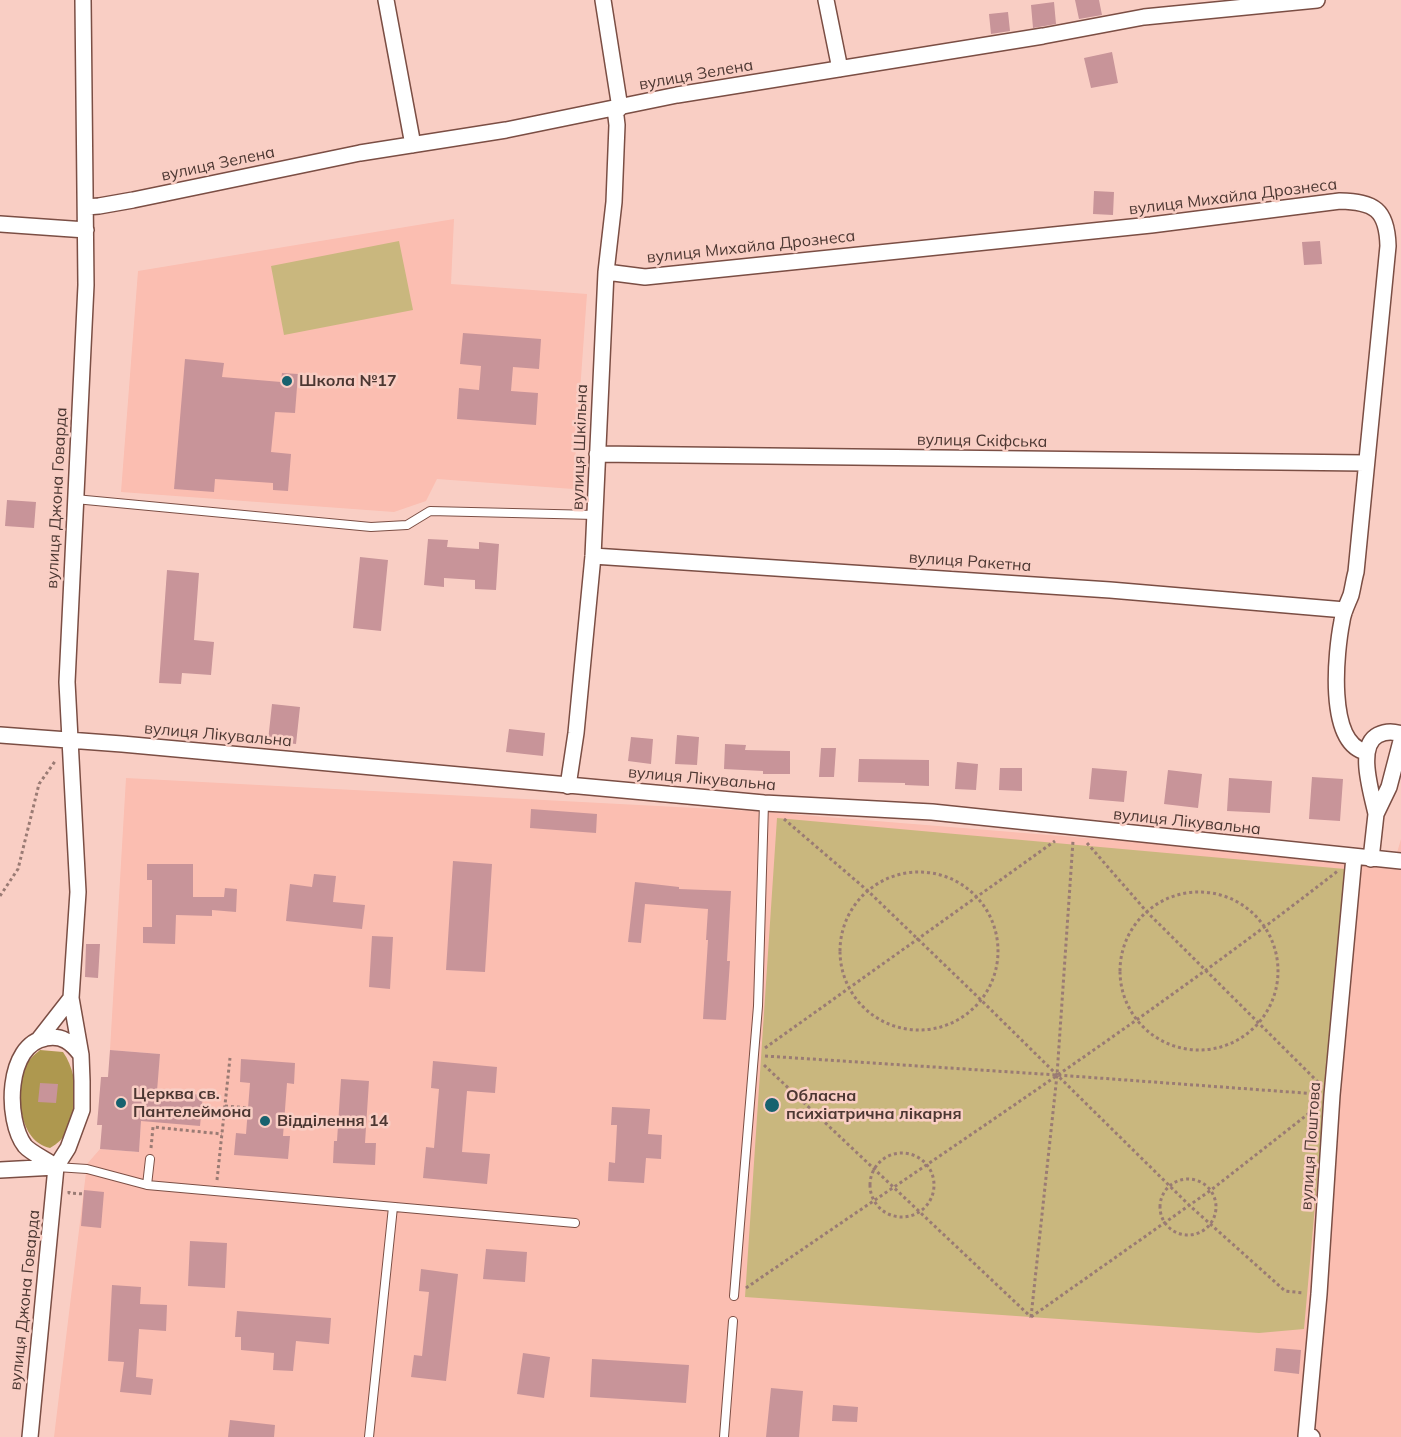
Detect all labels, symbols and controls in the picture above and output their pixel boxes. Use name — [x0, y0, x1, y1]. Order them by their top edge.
street label: вулиця Зелена — [637, 56, 755, 94]
street label: вулиця Зелена — [159, 143, 277, 185]
street label: вулиця Михайла Дрознеса — [1128, 175, 1338, 219]
street label: вулиця Михайла Дрознеса — [646, 227, 856, 267]
place label: Школа №17 — [299, 371, 397, 391]
marker: Школа №17 — [280, 374, 294, 388]
street label: вулиця Шкільна — [568, 384, 592, 510]
street label: вулиця Джона Говарда — [43, 407, 71, 589]
street label: вулиця Скіфська — [917, 430, 1047, 452]
street label: вулиця Ракетна — [908, 548, 1032, 576]
street label: вулиця Лікувальна — [143, 719, 293, 751]
street label: вулиця Лікувальна — [627, 763, 777, 795]
street label: вулиця Лікувальна — [1112, 805, 1262, 839]
street label: вулиця Поштова — [1297, 1081, 1325, 1211]
place label: Церква св. Пантелеймона — [133, 1084, 252, 1122]
place label: Обласна психіатрична лікарня — [786, 1086, 962, 1124]
marker: Церква св. Пантелеймона — [114, 1096, 128, 1110]
marker: Обласна психіатрична лікарня — [763, 1096, 781, 1114]
place label: Відділення 14 — [277, 1111, 388, 1131]
marker: Відділення 14 — [258, 1114, 272, 1128]
street label: вулиця Джона Говарда — [6, 1209, 44, 1391]

